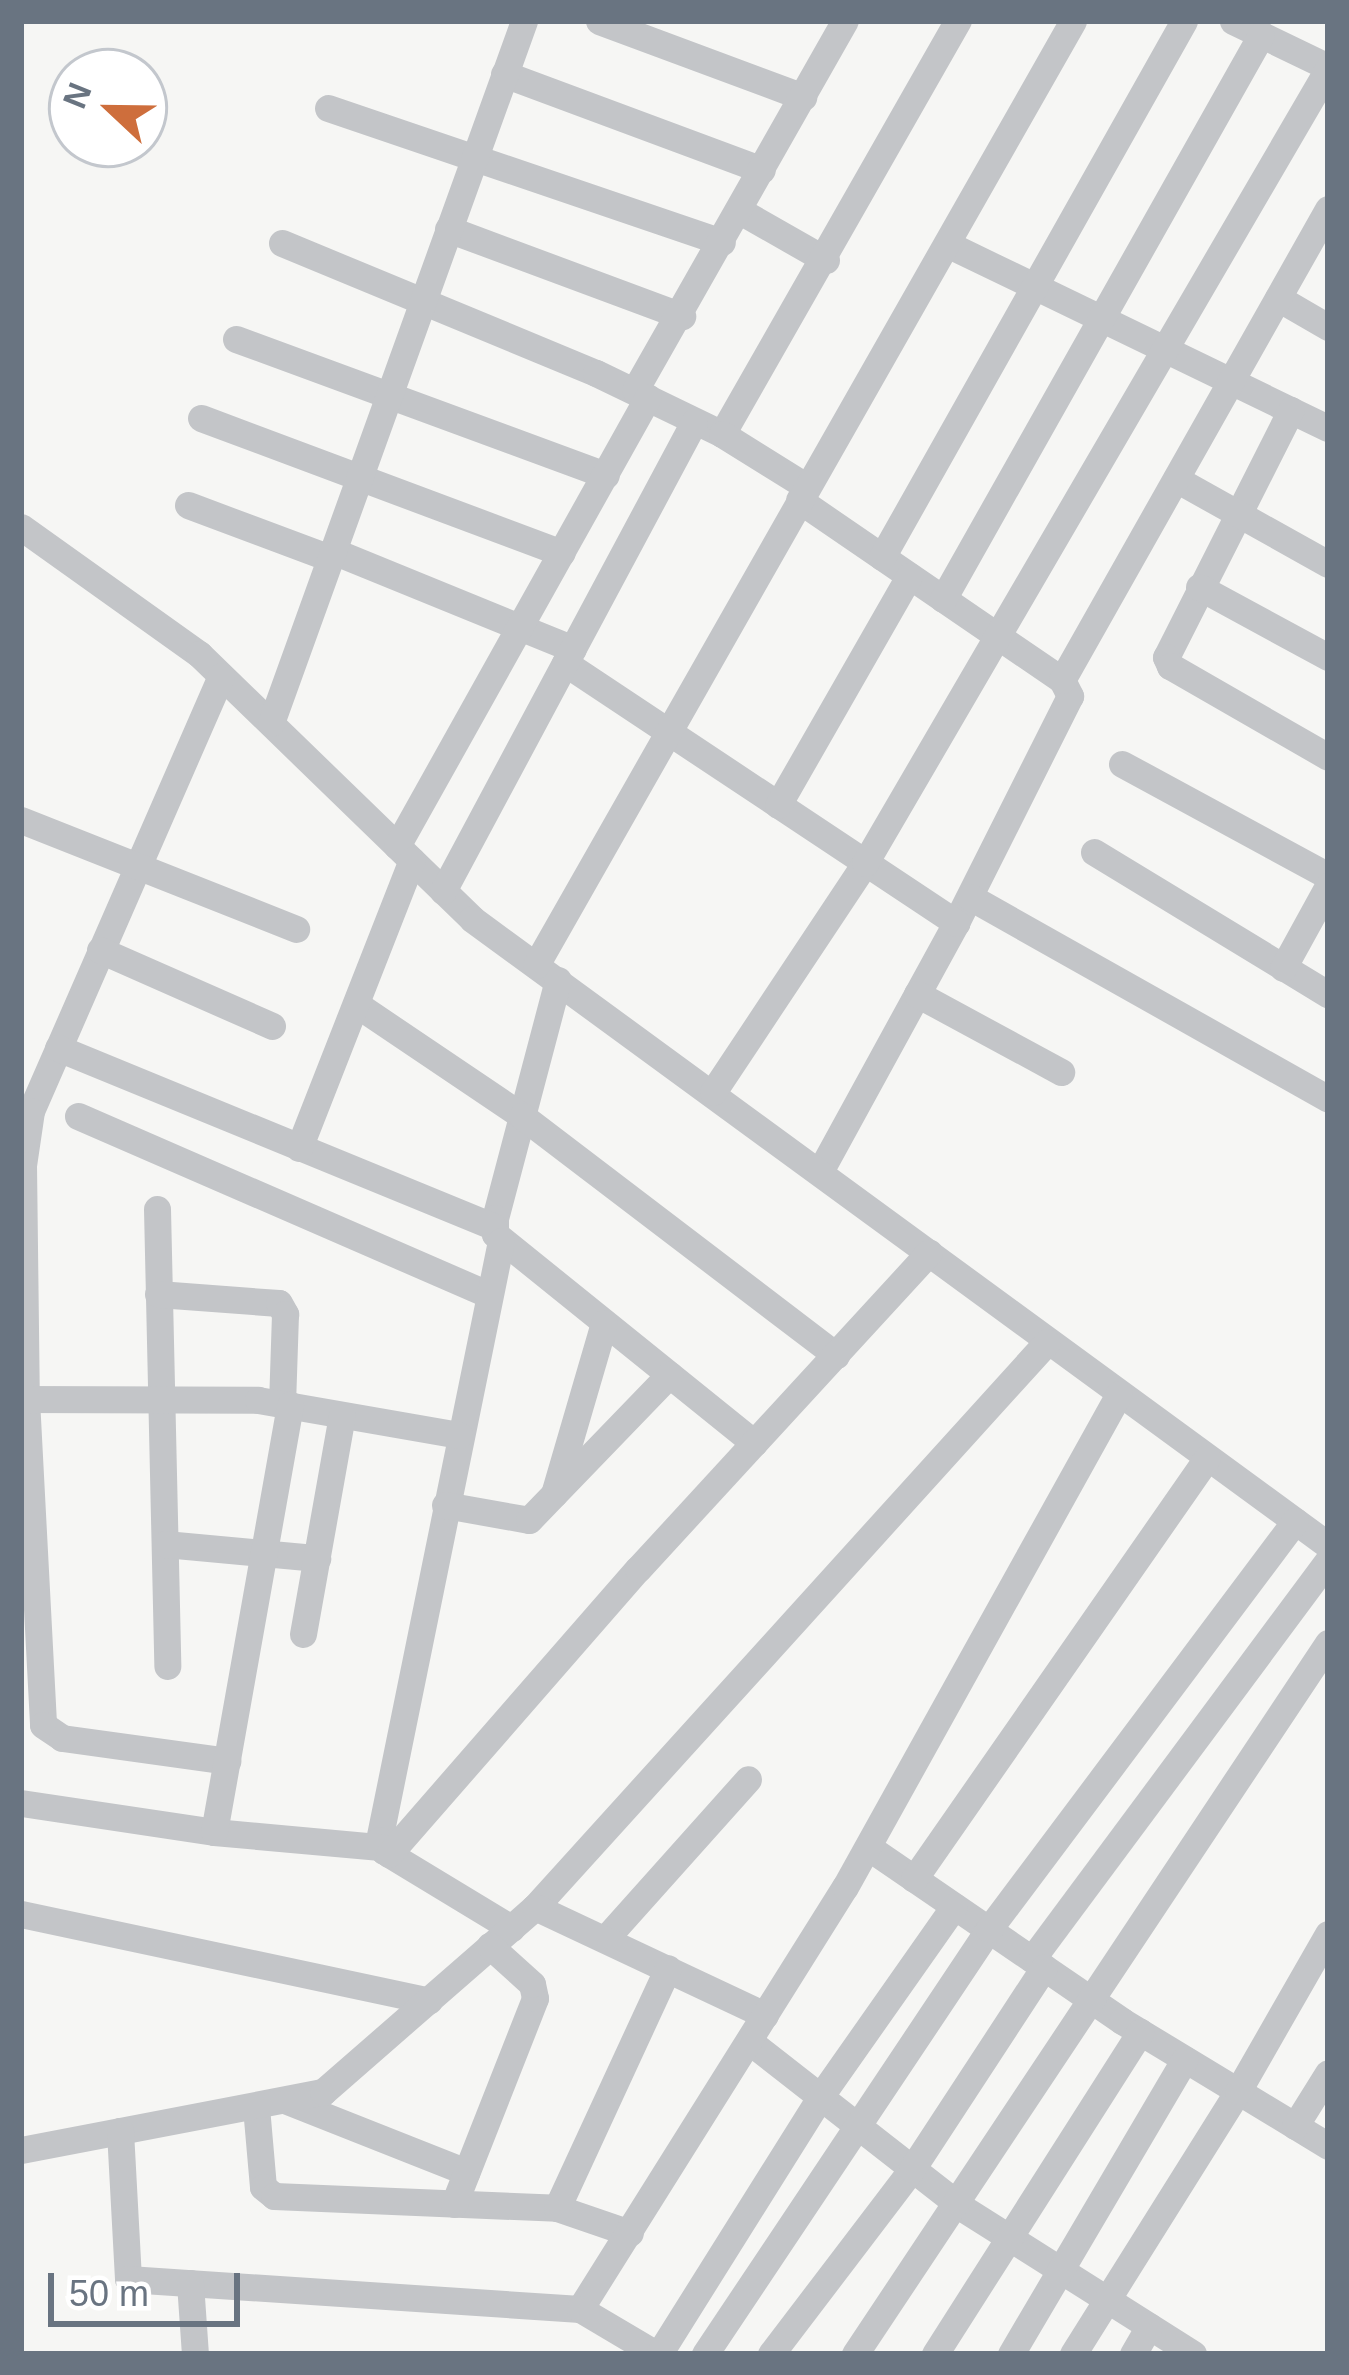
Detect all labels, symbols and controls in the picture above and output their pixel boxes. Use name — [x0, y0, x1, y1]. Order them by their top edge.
north arrow — [48, 48, 168, 168]
text: N — [55, 77, 99, 113]
scale bar — [54, 2249, 246, 2323]
text: 50 m — [69, 2273, 149, 2314]

